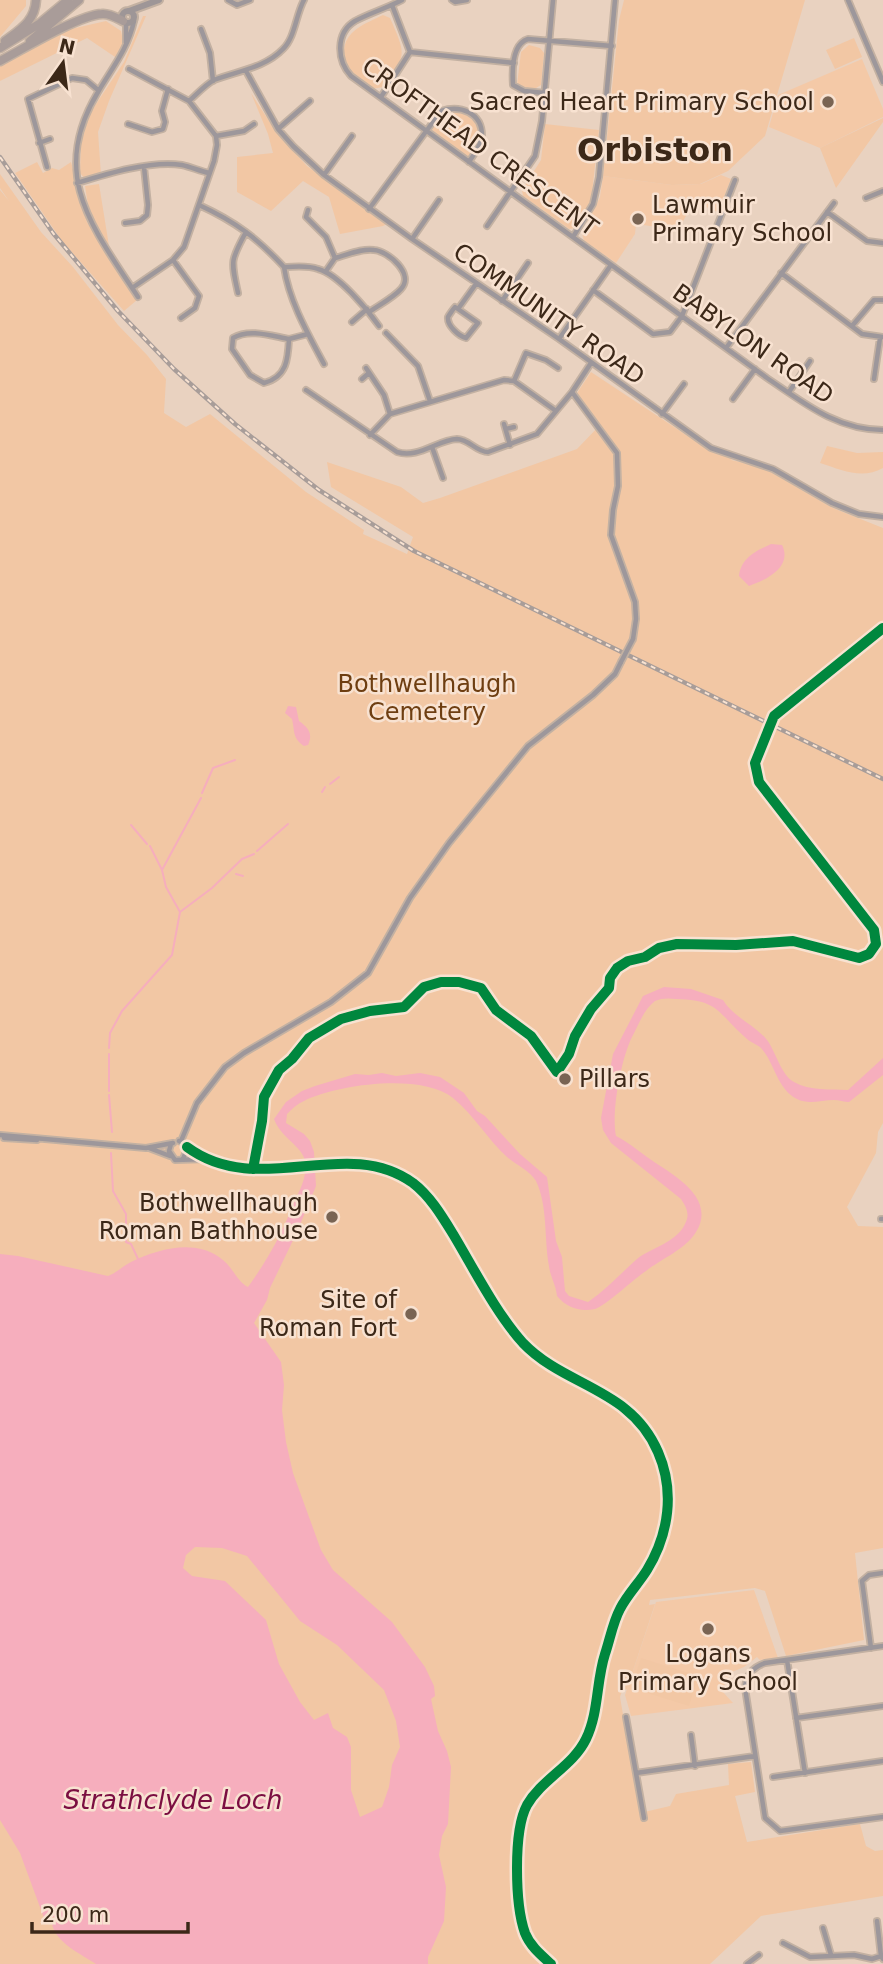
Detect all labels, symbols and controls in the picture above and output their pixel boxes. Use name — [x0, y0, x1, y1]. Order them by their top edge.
north arrow — [28, 28, 98, 98]
text: N — [57, 34, 77, 59]
street label: CROFTHEAD CRESCENT — [357, 52, 604, 242]
place label: Sacred Heart Primary School — [469, 88, 814, 116]
marker: Sacred Heart Primary School — [820, 94, 836, 110]
district label: Orbiston — [577, 131, 733, 169]
place label: Lawmuir Primary School — [652, 191, 832, 247]
marker: Lawmuir Primary School — [630, 211, 646, 227]
street label: COMMUNITY ROAD — [448, 238, 650, 390]
street label: BABYLON ROAD — [667, 278, 839, 410]
park label: Bothwellhaugh Cemetery — [337, 670, 517, 726]
place label: Pillars — [579, 1065, 650, 1093]
marker: Pillars — [557, 1071, 573, 1087]
place label: Bothwellhaugh Roman Bathhouse — [99, 1189, 318, 1245]
marker: Bothwellhaugh Roman Bathhouse — [324, 1209, 340, 1225]
place label: Site of Roman Fort — [259, 1286, 398, 1342]
marker: Site of Roman Fort — [403, 1306, 419, 1322]
marker: Logans Primary School — [700, 1621, 716, 1637]
place label: Logans Primary School — [618, 1640, 798, 1696]
water label: Strathclyde Loch — [64, 1785, 282, 1815]
scale bar — [32, 1890, 187, 1934]
text: 200 m — [42, 1903, 109, 1927]

